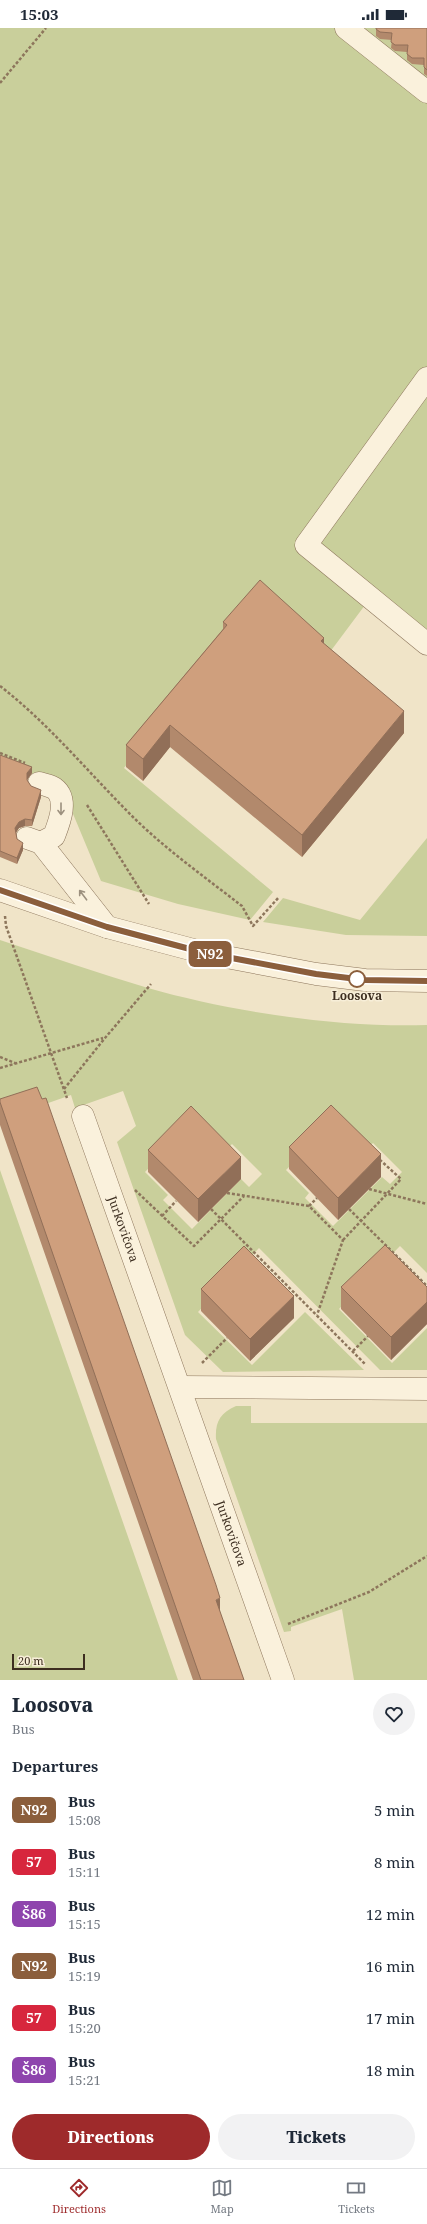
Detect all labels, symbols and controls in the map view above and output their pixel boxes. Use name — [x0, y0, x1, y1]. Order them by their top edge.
text: 15:03 — [20, 4, 58, 24]
one-way arrow — [57, 802, 65, 815]
one-way arrow — [79, 890, 88, 901]
line badge: N92 — [187, 941, 233, 967]
text: N92 — [197, 944, 223, 963]
marker: Loosova — [348, 970, 366, 988]
place label: Loosova — [332, 987, 382, 1004]
street label: Jurkovičova — [104, 1193, 143, 1264]
street label: Jurkovičova — [212, 1497, 251, 1569]
scale bar — [12, 1652, 85, 1671]
text: 20 m — [18, 1653, 44, 1668]
text: Loosova — [12, 1692, 93, 1718]
button: heart — [373, 1693, 415, 1735]
text: Bus — [12, 1720, 35, 1738]
text: Departures — [12, 1756, 98, 1776]
text: Bus — [68, 1791, 95, 1811]
text: N92 — [21, 1800, 47, 1819]
text: 5 min — [374, 1800, 415, 1820]
text: 15:08 — [68, 1811, 101, 1829]
text: Bus — [68, 1843, 95, 1863]
text: 57 — [26, 1852, 42, 1871]
text: 8 min — [374, 1852, 415, 1872]
text: 15:11 — [68, 1863, 101, 1881]
text: Bus — [68, 1895, 95, 1915]
text: Š86 — [22, 1904, 46, 1923]
text: 12 min — [366, 1904, 415, 1924]
text: 15:15 — [68, 1915, 101, 1933]
text: Bus — [68, 1947, 95, 1967]
text: N92 — [21, 1956, 47, 1975]
text: 16 min — [366, 1956, 415, 1976]
text: 15:19 — [68, 1967, 101, 1985]
text: Bus — [68, 1999, 95, 2019]
text: 57 — [26, 2008, 42, 2027]
text: 17 min — [366, 2008, 415, 2028]
text: 15:20 — [68, 2019, 101, 2037]
text: Bus — [68, 2051, 95, 2071]
text: Š86 — [22, 2060, 46, 2079]
text: 18 min — [366, 2060, 415, 2080]
text: 15:21 — [68, 2071, 101, 2089]
button: Directions — [12, 2114, 210, 2160]
button: Tickets — [218, 2114, 415, 2160]
tab: Directions — [52, 2177, 106, 2216]
tab: Map — [210, 2177, 234, 2216]
tab: Tickets — [338, 2177, 375, 2216]

